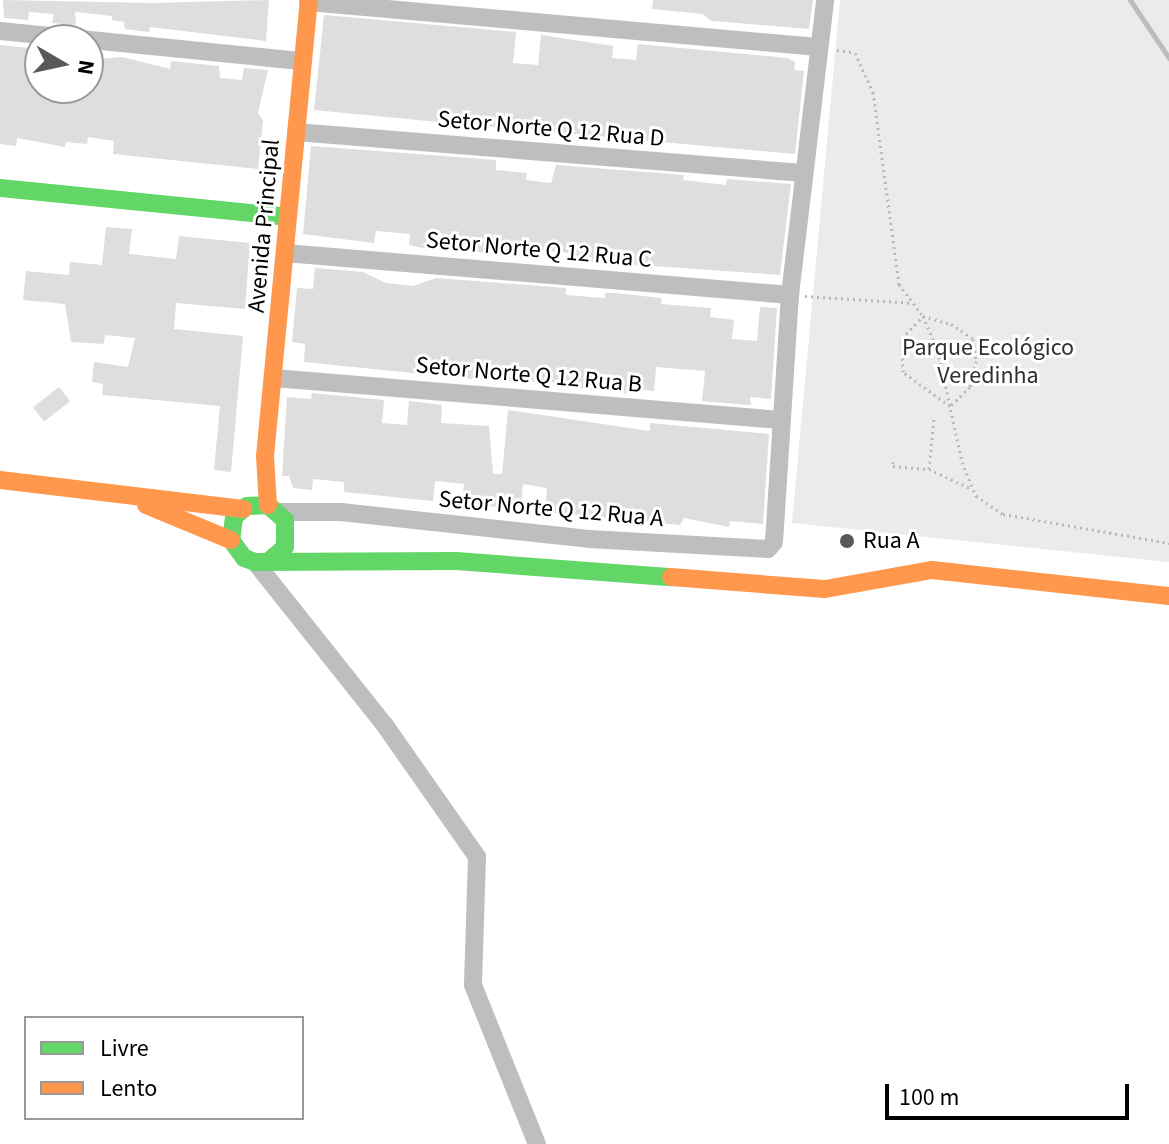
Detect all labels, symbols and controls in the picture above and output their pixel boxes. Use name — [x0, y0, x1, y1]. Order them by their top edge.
north arrow — [24, 24, 104, 104]
text: N — [69, 58, 103, 77]
street label: Setor Norte Q 12 Rua D — [436, 105, 666, 153]
street label: Avenida Principal — [242, 138, 286, 314]
street label: Setor Norte Q 12 Rua C — [425, 226, 653, 274]
park label: Parque Ecológico Veredinha — [902, 334, 1074, 390]
street label: Setor Norte Q 12 Rua B — [415, 351, 643, 399]
street label: Setor Norte Q 12 Rua A — [437, 485, 665, 533]
place label: Rua A — [863, 527, 920, 555]
marker: Rua A — [838, 532, 856, 550]
legend — [24, 1016, 304, 1120]
text: Livre — [100, 1031, 149, 1066]
scale bar — [889, 1068, 1133, 1118]
text: Lento — [100, 1071, 157, 1106]
text: 100 m — [899, 1080, 959, 1115]

